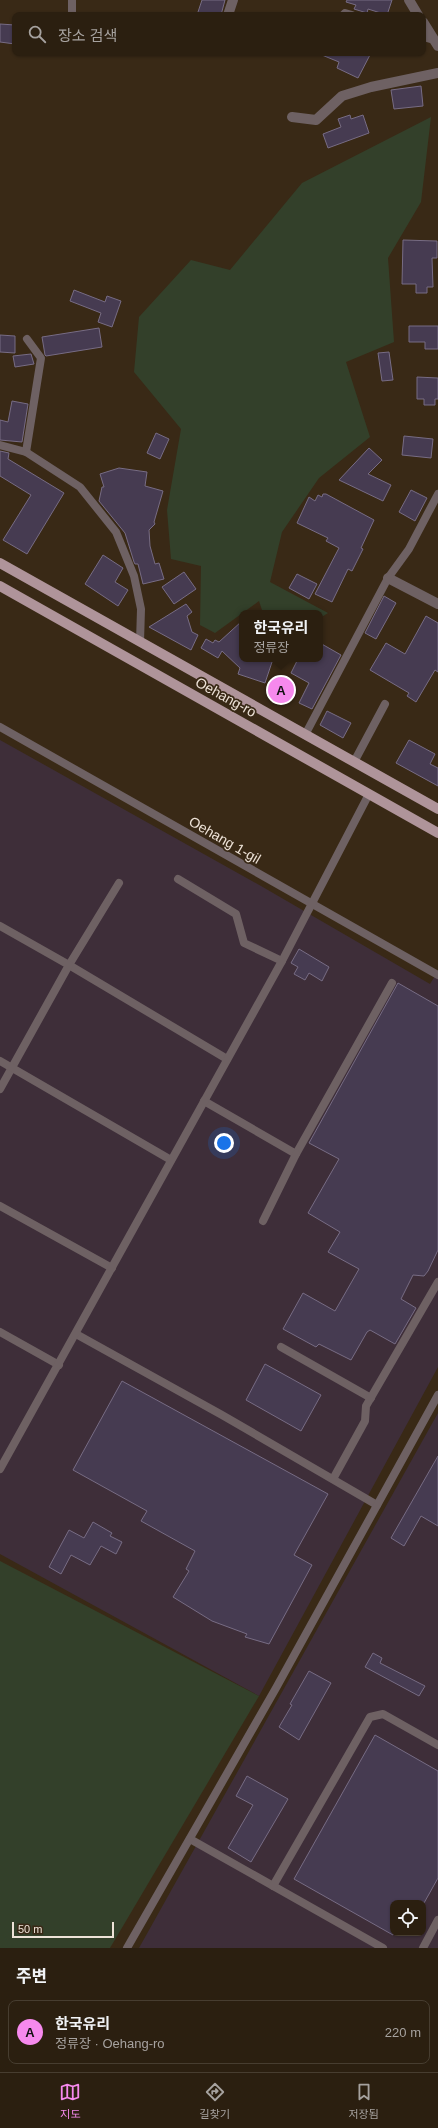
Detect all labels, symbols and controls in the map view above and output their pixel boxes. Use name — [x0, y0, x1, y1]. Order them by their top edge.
search box — [12, 12, 426, 56]
icon: search — [26, 23, 48, 45]
text: 장소 검색 — [58, 27, 117, 44]
popup — [239, 610, 323, 662]
text: 한국유리 — [253, 619, 309, 636]
text: 정류장 — [253, 640, 289, 655]
street label: Oehang-ro — [193, 674, 259, 720]
pin: A — [268, 675, 294, 705]
street label: Oehang 1-gil — [186, 813, 264, 867]
your location — [214, 1133, 234, 1153]
map controls — [390, 1900, 426, 1936]
button: locate — [390, 1900, 426, 1936]
scale bar — [12, 1920, 114, 1939]
text: 50 m — [18, 1923, 42, 1935]
text: 주변 — [16, 1967, 47, 1986]
text: 한국유리 — [55, 2015, 110, 2032]
text: A — [25, 2025, 35, 2040]
text: 220 m — [385, 2025, 421, 2040]
text: 정류장 · Oehang-ro — [55, 2036, 165, 2051]
tab: 지도 — [59, 2081, 81, 2121]
tab: 길찾기 — [200, 2081, 230, 2121]
tab: 저장됨 — [348, 2081, 379, 2121]

